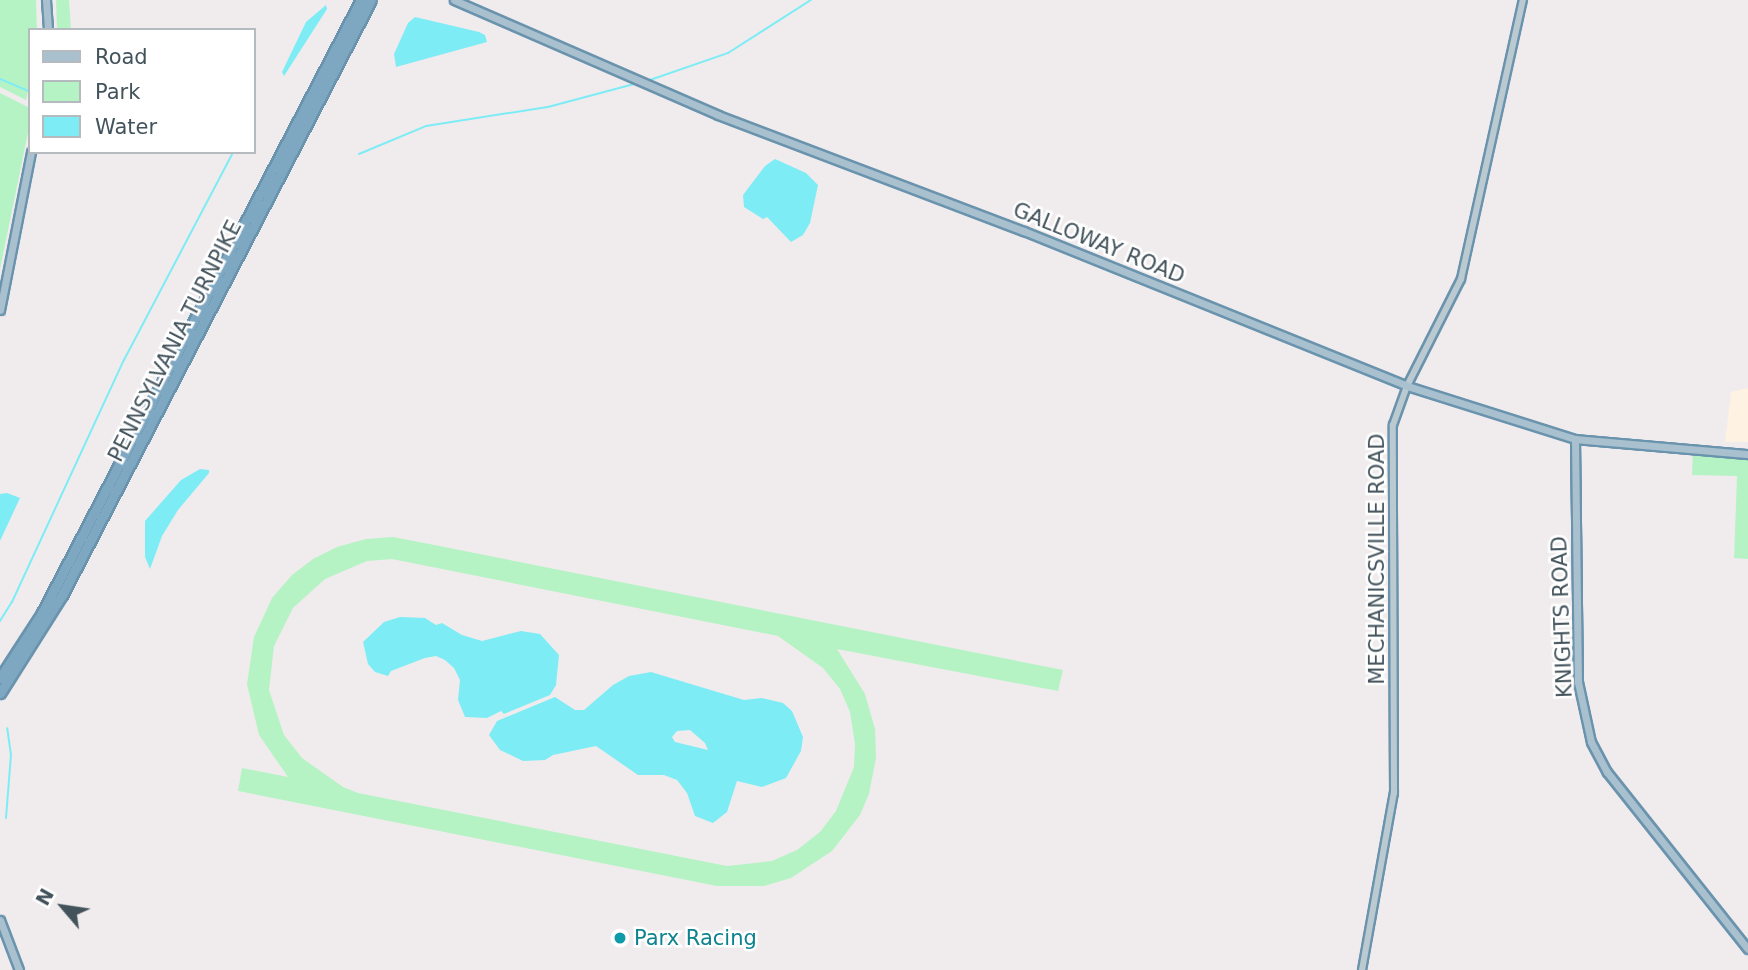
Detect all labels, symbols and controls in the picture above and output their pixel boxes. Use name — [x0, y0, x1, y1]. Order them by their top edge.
legend — [28, 28, 256, 154]
text: Road — [95, 45, 148, 69]
text: Park — [95, 80, 140, 104]
text: Water — [95, 115, 157, 139]
street label: GALLOWAY ROAD — [1009, 197, 1189, 289]
street label: PENNSYLVANIA TURNPIKE — [103, 216, 247, 466]
street label: MECHANICSVILLE ROAD — [1364, 433, 1390, 685]
street label: KNIGHTS ROAD — [1547, 536, 1577, 698]
north arrow — [28, 872, 98, 942]
text: N — [31, 885, 58, 909]
place label: Parx Racing — [634, 925, 757, 951]
marker: Parx Racing — [612, 930, 628, 946]

